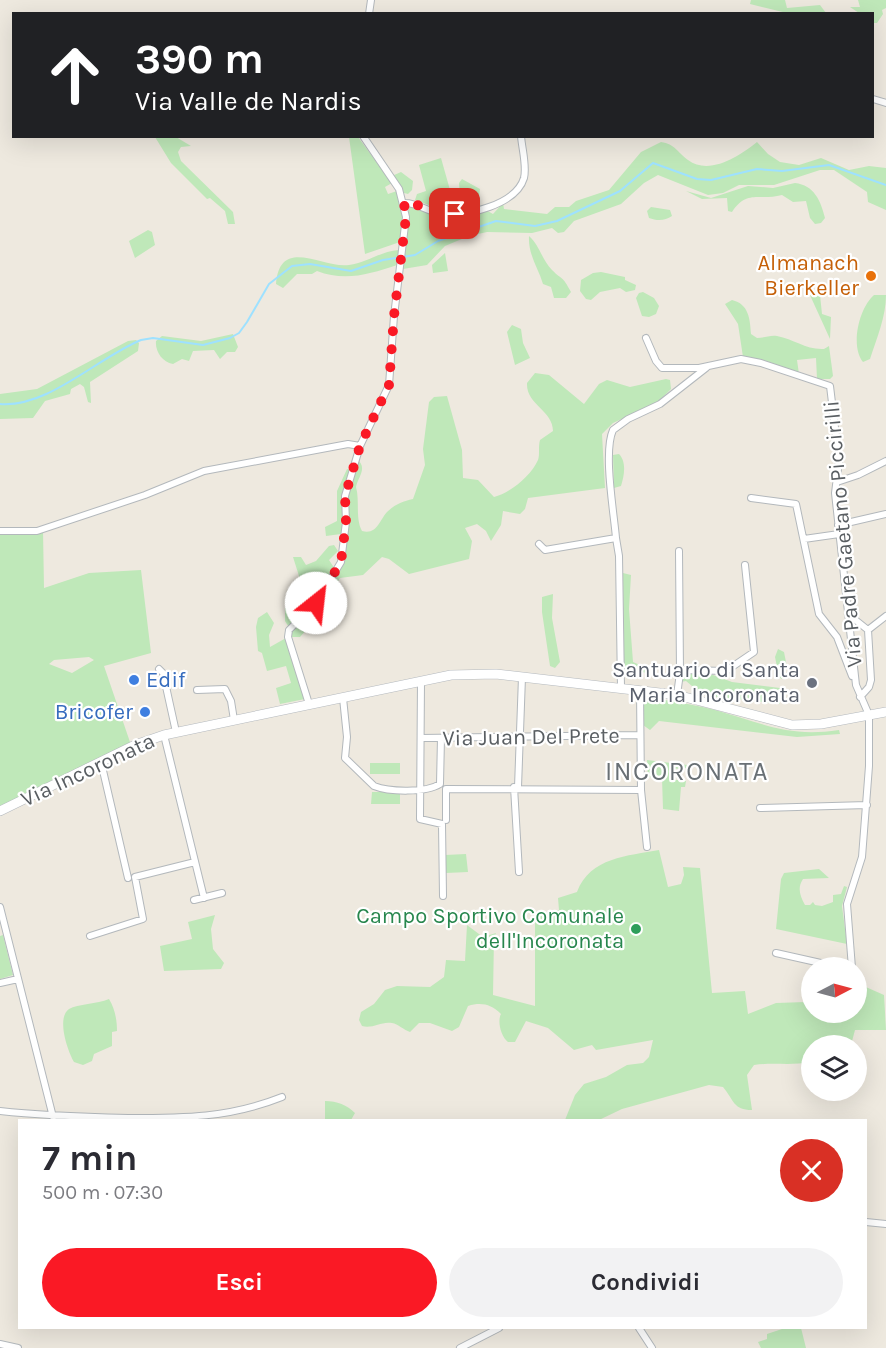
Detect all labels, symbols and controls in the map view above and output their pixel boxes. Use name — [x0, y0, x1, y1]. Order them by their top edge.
text: 390 m — [135, 34, 264, 84]
icon: ahead — [36, 36, 114, 114]
text: Via Valle de Nardis — [135, 85, 362, 117]
pin — [429, 188, 480, 239]
icon: arrive — [438, 197, 471, 230]
place label: Almanach Bierkeller — [757, 250, 859, 301]
marker: Almanach Bierkeller — [864, 269, 878, 283]
street label: Via Padre Gaetano Piccirilli — [818, 399, 868, 669]
position arrow — [284, 571, 348, 635]
place label: Santuario di Santa Maria Incoronata — [612, 657, 800, 708]
place label: Edif — [146, 667, 186, 693]
marker: Edif — [127, 673, 141, 687]
marker: Santuario di Santa Maria Incoronata — [805, 676, 819, 690]
place label: Bricofer — [55, 699, 133, 725]
marker: Bricofer — [138, 705, 152, 719]
street label: Via Juan Del Prete — [442, 722, 620, 752]
street label: Via Incoronata — [17, 728, 159, 812]
district label: INCORONATA — [605, 756, 769, 787]
place label: Campo Sportivo Comunale dell'Incoronata — [356, 903, 624, 954]
marker: Campo Sportivo Comunale dell'Incoronata — [629, 922, 643, 936]
north arrow — [801, 957, 867, 1023]
map controls — [801, 957, 867, 1101]
button: layers — [801, 1035, 867, 1101]
text: 7 min — [42, 1137, 137, 1179]
button: close — [780, 1139, 843, 1202]
text: 500 m · 07:30 — [42, 1181, 163, 1204]
button: Esci — [42, 1248, 437, 1317]
button: Condividi — [449, 1248, 843, 1317]

